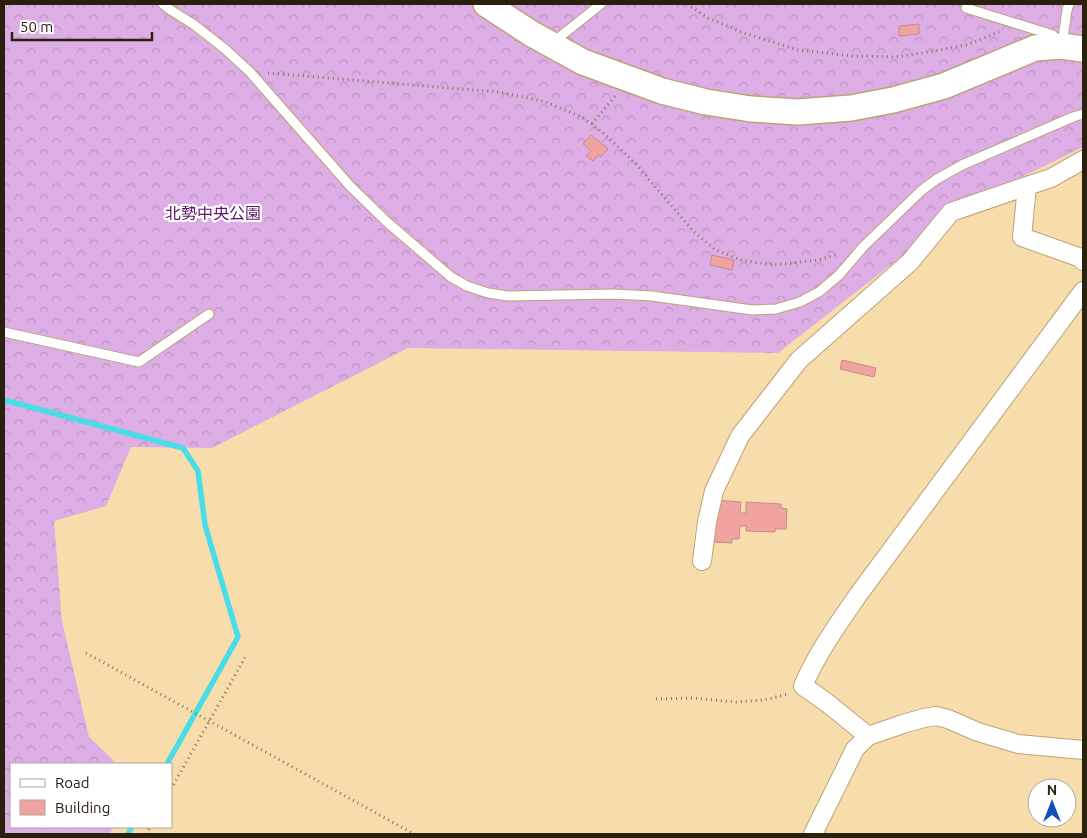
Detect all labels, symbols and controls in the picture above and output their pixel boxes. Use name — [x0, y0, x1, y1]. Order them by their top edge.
scale bar — [12, 10, 152, 42]
text: 50 m — [20, 18, 53, 35]
park label: 北勢中央公園 — [165, 204, 261, 222]
legend — [10, 763, 172, 828]
text: Road — [55, 774, 90, 791]
north arrow — [1027, 778, 1077, 828]
text: N — [1047, 782, 1057, 798]
text: Building — [55, 799, 110, 816]

